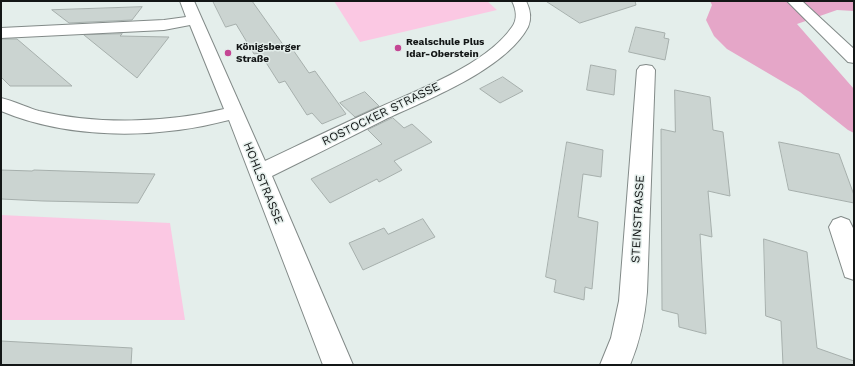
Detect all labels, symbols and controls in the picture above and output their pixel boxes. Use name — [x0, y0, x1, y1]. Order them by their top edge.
place label: Realschule Plus Idar-Oberstein — [406, 36, 484, 60]
place label: Königsberger Straße — [236, 41, 301, 64]
marker: Realschule Plus Idar-Oberstein — [393, 43, 403, 53]
marker: Königsberger Straße — [223, 48, 233, 58]
street label: ROSTOCKER STRASSE — [320, 79, 442, 149]
street label: HOHLSTRASSE — [240, 140, 286, 226]
street label: STEINSTRASSE — [629, 175, 647, 263]

